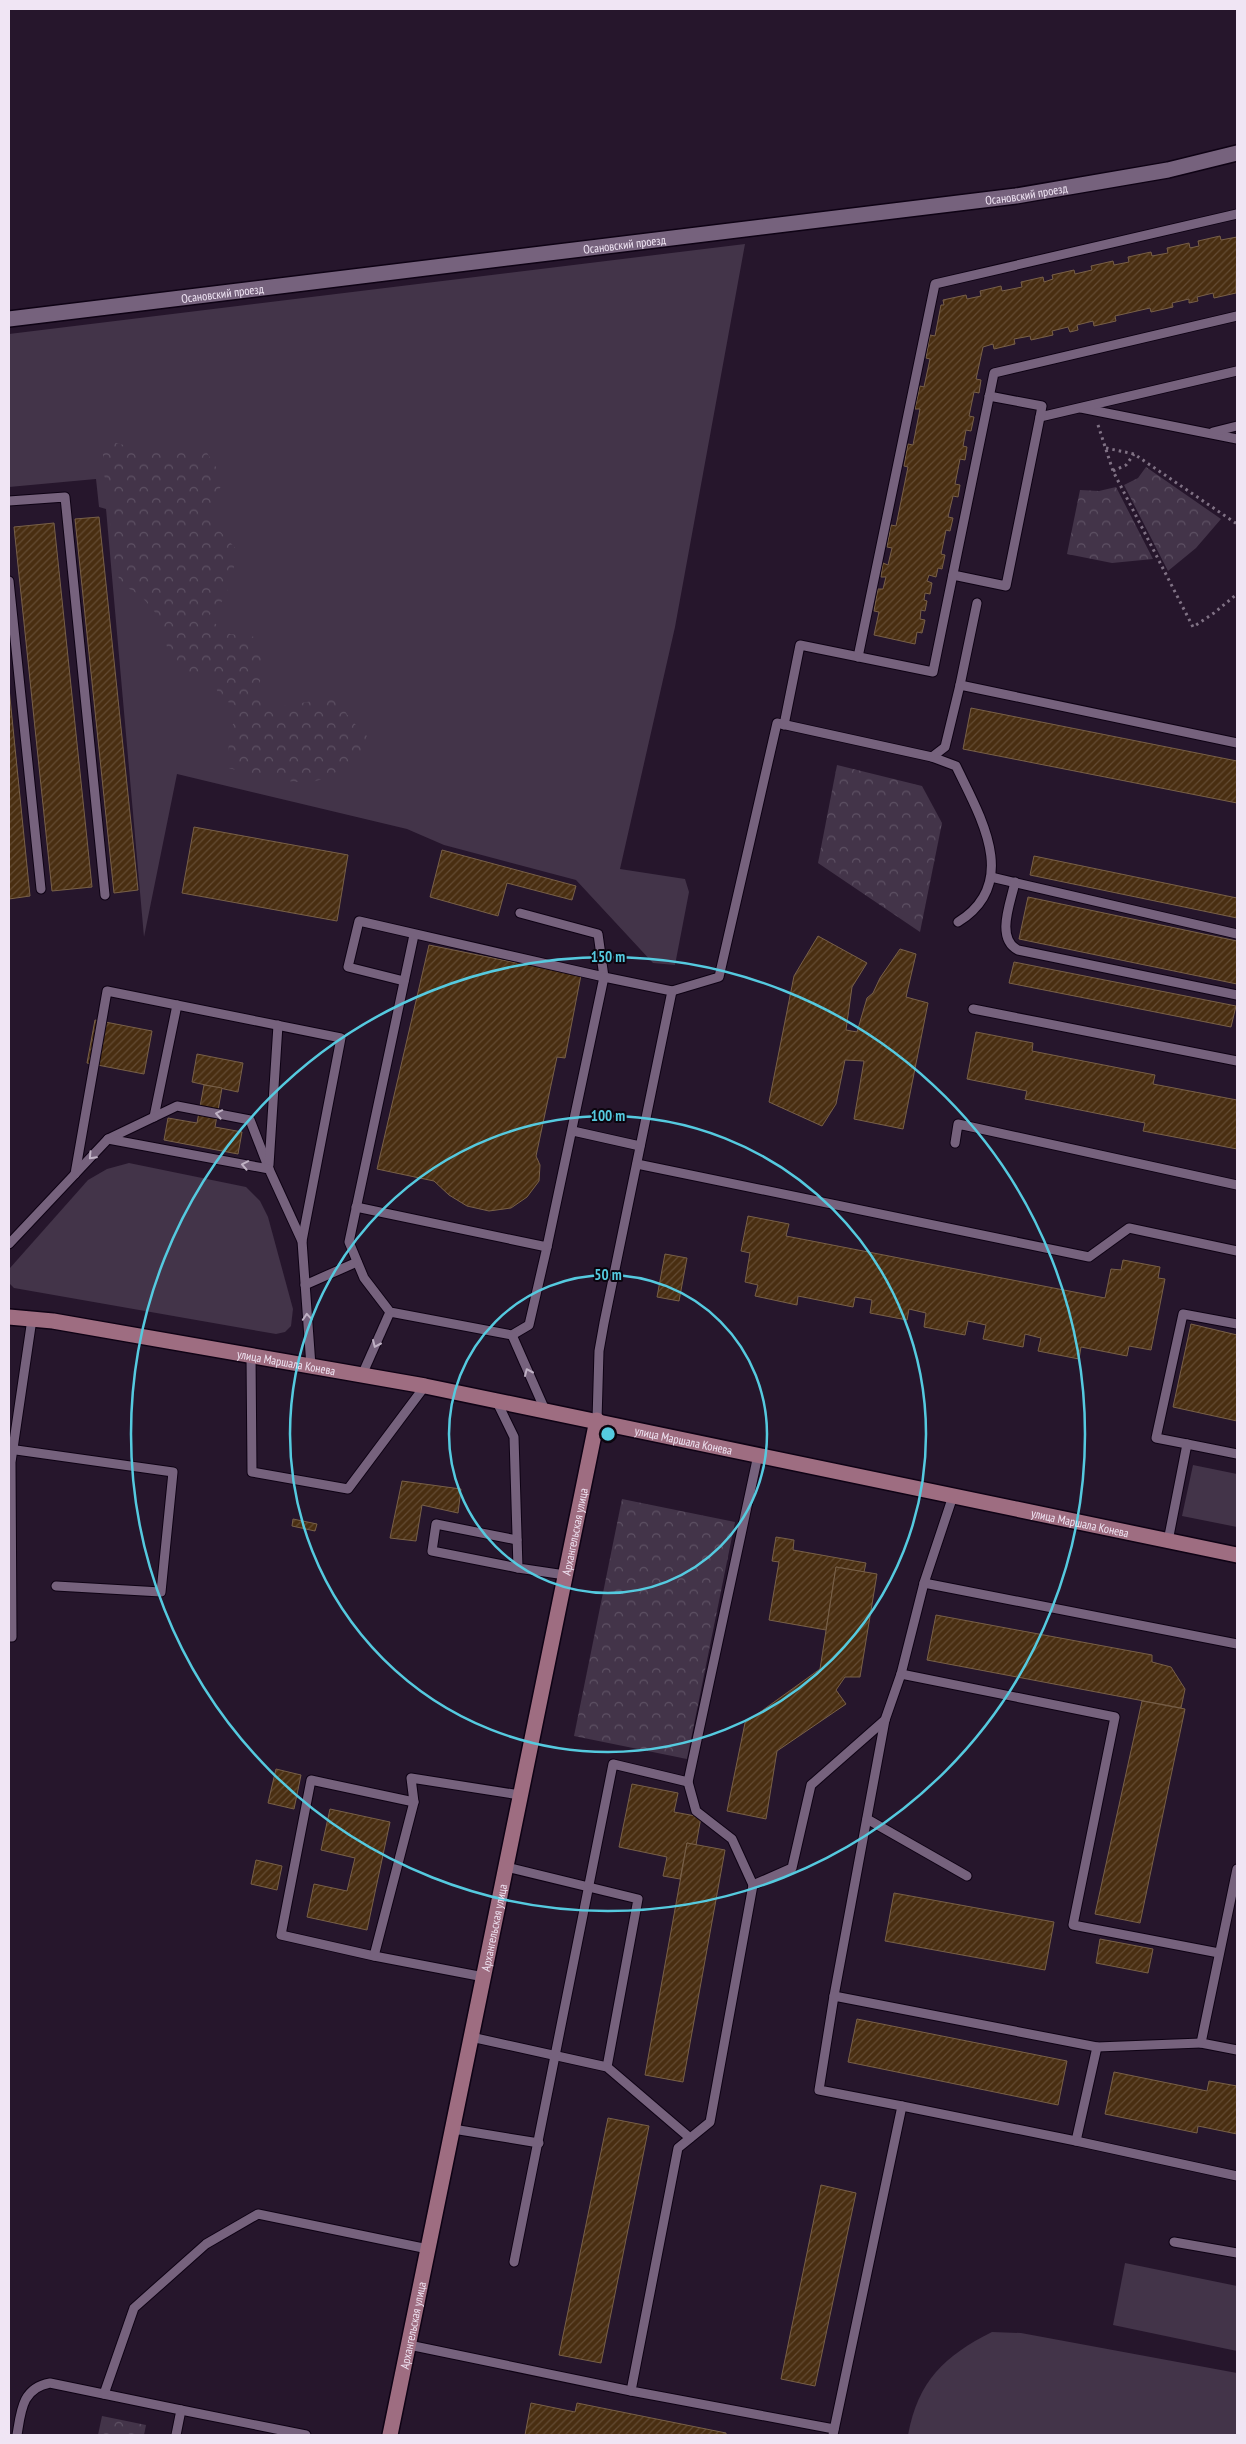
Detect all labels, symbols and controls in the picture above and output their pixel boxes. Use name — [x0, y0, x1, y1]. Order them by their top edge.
street label: Осановский проезд — [984, 180, 1069, 207]
street label: Осановский проезд — [582, 231, 667, 256]
street label: Осановский проезд — [180, 280, 265, 305]
text: 150 m — [591, 947, 625, 966]
text: 100 m — [591, 1106, 625, 1125]
one-way arrow — [215, 1110, 224, 1120]
one-way arrow — [89, 1150, 98, 1159]
one-way arrow — [240, 1160, 249, 1170]
text: 50 m — [594, 1265, 622, 1284]
one-way arrow — [302, 1313, 313, 1321]
one-way arrow — [372, 1339, 383, 1348]
street label: улица Маршала Конева — [236, 1346, 337, 1378]
one-way arrow — [524, 1368, 535, 1377]
street label: улица Маршала Конева — [633, 1422, 734, 1457]
centre of rings — [599, 1425, 617, 1443]
street label: Архангельская улица — [558, 1486, 590, 1577]
street label: улица Маршала Конева — [1030, 1505, 1131, 1540]
street label: Архангельская улица — [477, 1882, 510, 1972]
street label: Архангельская улица — [396, 2280, 429, 2370]

